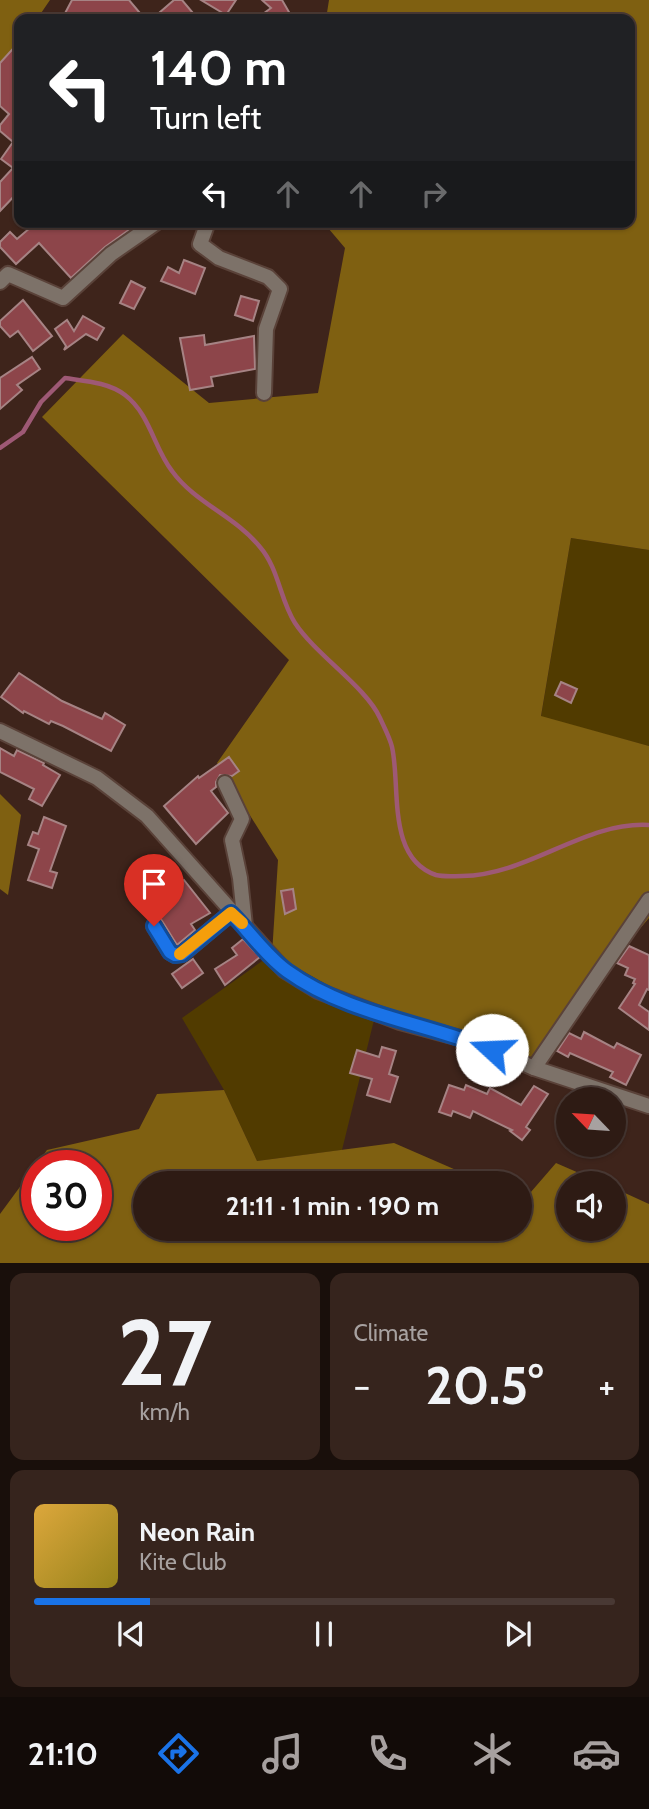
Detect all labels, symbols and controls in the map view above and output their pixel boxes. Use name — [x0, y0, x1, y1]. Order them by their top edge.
text: 140 m — [150, 38, 287, 97]
icon: left — [35, 42, 126, 133]
text: Turn left — [150, 98, 261, 137]
icon: left — [196, 175, 234, 213]
icon: ahead — [269, 175, 307, 213]
icon: ahead — [342, 175, 380, 213]
icon: right — [415, 175, 453, 213]
pin — [124, 854, 184, 926]
icon: arrive — [135, 865, 173, 903]
position arrow — [455, 1013, 529, 1087]
north arrow — [556, 1087, 626, 1157]
map controls — [556, 1087, 626, 1241]
speed limit sign: 30 — [21, 1150, 112, 1241]
button: sound — [556, 1171, 626, 1241]
text: 21:11 · 1 min · 190 m — [226, 1190, 439, 1222]
text: 27 — [117, 1297, 212, 1408]
text: Climate — [354, 1319, 428, 1347]
text: 20.5° — [425, 1354, 543, 1417]
text: − — [354, 1362, 370, 1409]
text: + — [598, 1362, 615, 1409]
text: km/h — [140, 1398, 190, 1426]
text: Neon Rain — [139, 1516, 255, 1548]
text: Kite Club — [139, 1548, 226, 1576]
icon: previous — [112, 1615, 150, 1653]
icon: pause — [305, 1615, 343, 1653]
icon: next — [499, 1615, 537, 1653]
icon: directions — [154, 1729, 203, 1778]
icon: music — [258, 1729, 307, 1778]
icon: phone — [363, 1729, 412, 1778]
icon: climate — [468, 1729, 517, 1778]
icon: car — [572, 1729, 621, 1778]
text: 21:10 — [28, 1734, 98, 1773]

